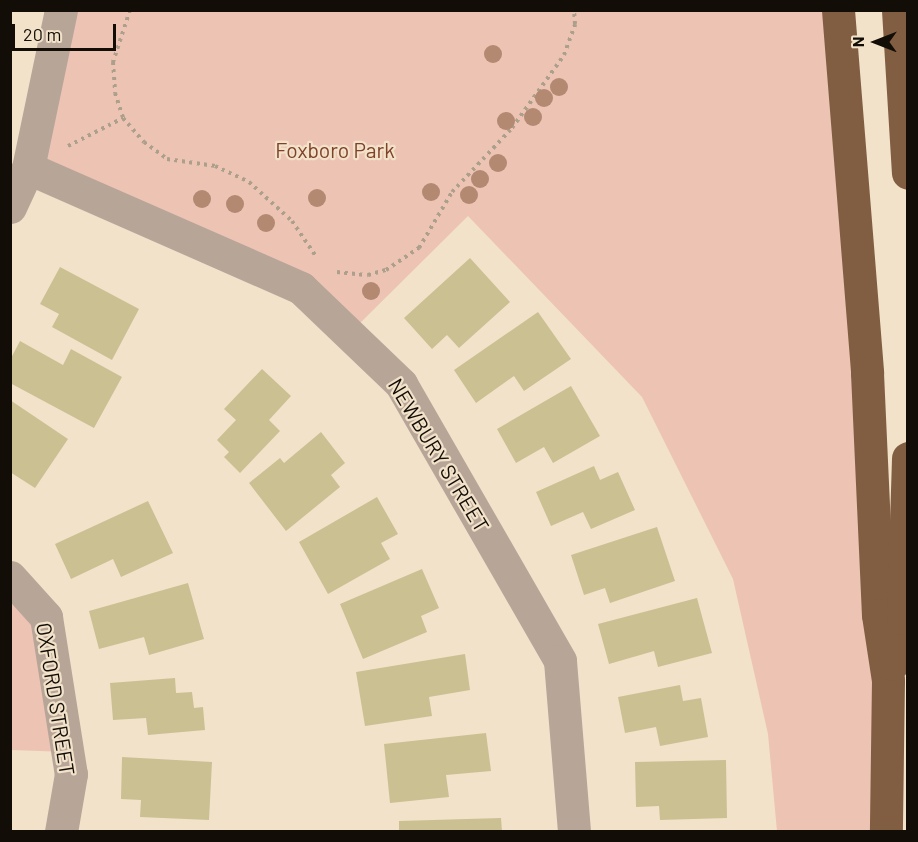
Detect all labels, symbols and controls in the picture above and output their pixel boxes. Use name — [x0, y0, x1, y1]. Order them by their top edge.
scale bar — [15, 12, 118, 50]
north arrow — [846, 12, 906, 72]
text: 20 m — [23, 23, 61, 45]
text: N — [848, 37, 867, 47]
park label: Foxboro Park — [275, 137, 395, 163]
street label: NEWBURY STREET — [383, 374, 495, 536]
street label: OXFORD STREET — [31, 621, 81, 777]

